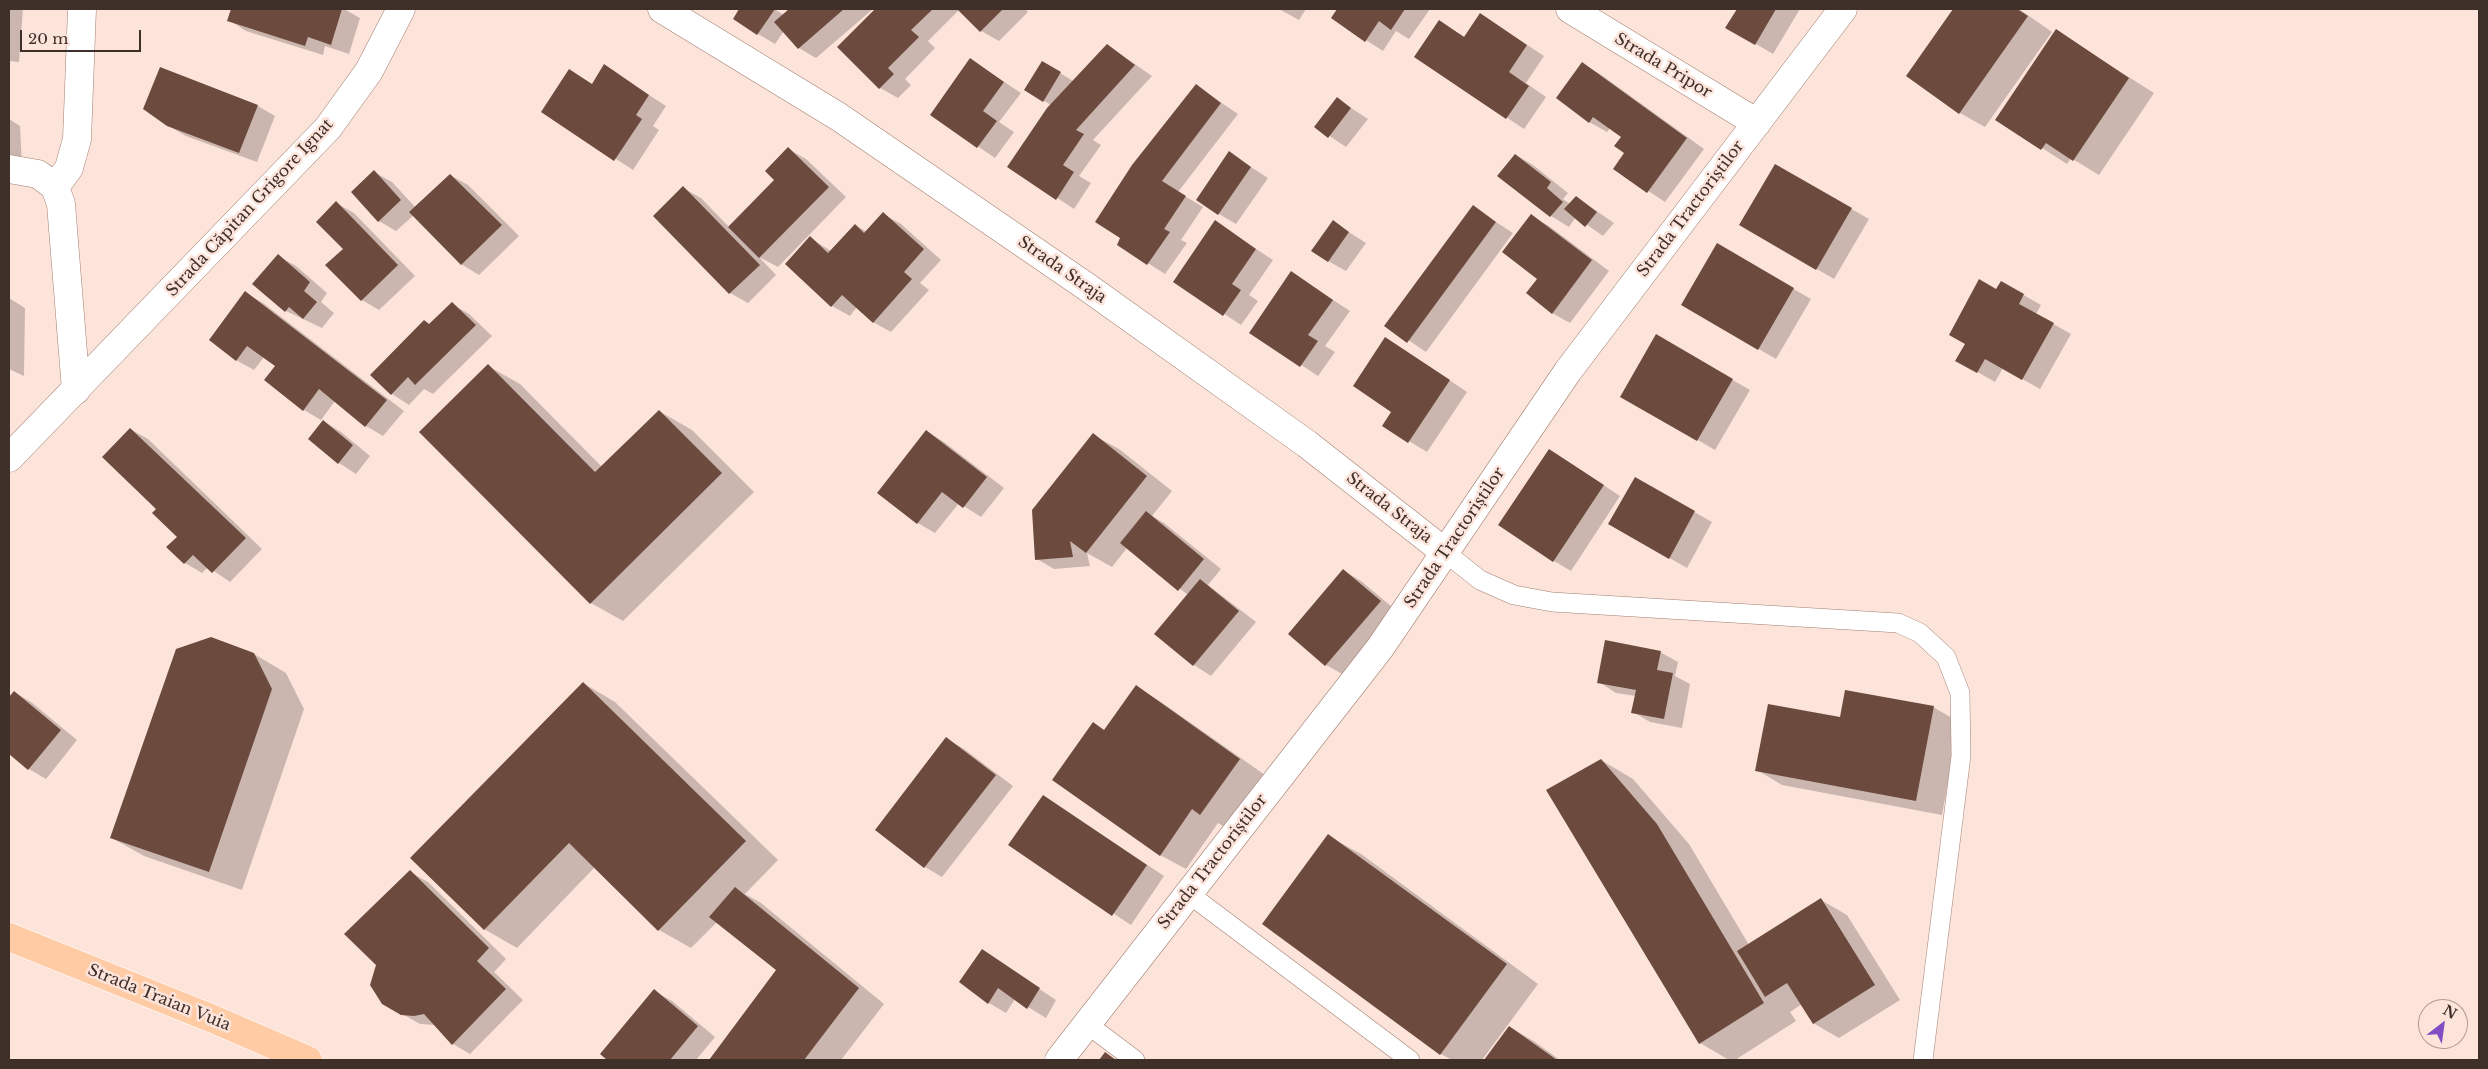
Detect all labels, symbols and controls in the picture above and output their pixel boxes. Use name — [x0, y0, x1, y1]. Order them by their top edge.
scale bar — [22, 20, 144, 52]
text: 20 m — [28, 29, 68, 48]
street label: Strada Pripor — [1611, 29, 1715, 103]
street label: Strada Căpitan Grigore Ignat — [163, 115, 337, 301]
street label: Strada Tractoriștilor — [1634, 137, 1748, 281]
street label: Strada Straja — [1014, 232, 1110, 308]
street label: Strada Tractoriștilor — [1401, 464, 1509, 612]
street label: Strada Straja — [1342, 469, 1436, 547]
street label: Strada Tractoriștilor — [1154, 791, 1272, 933]
street label: Strada Traian Vuia — [85, 961, 233, 1035]
north arrow — [2418, 999, 2468, 1049]
text: N — [2440, 1001, 2460, 1023]

